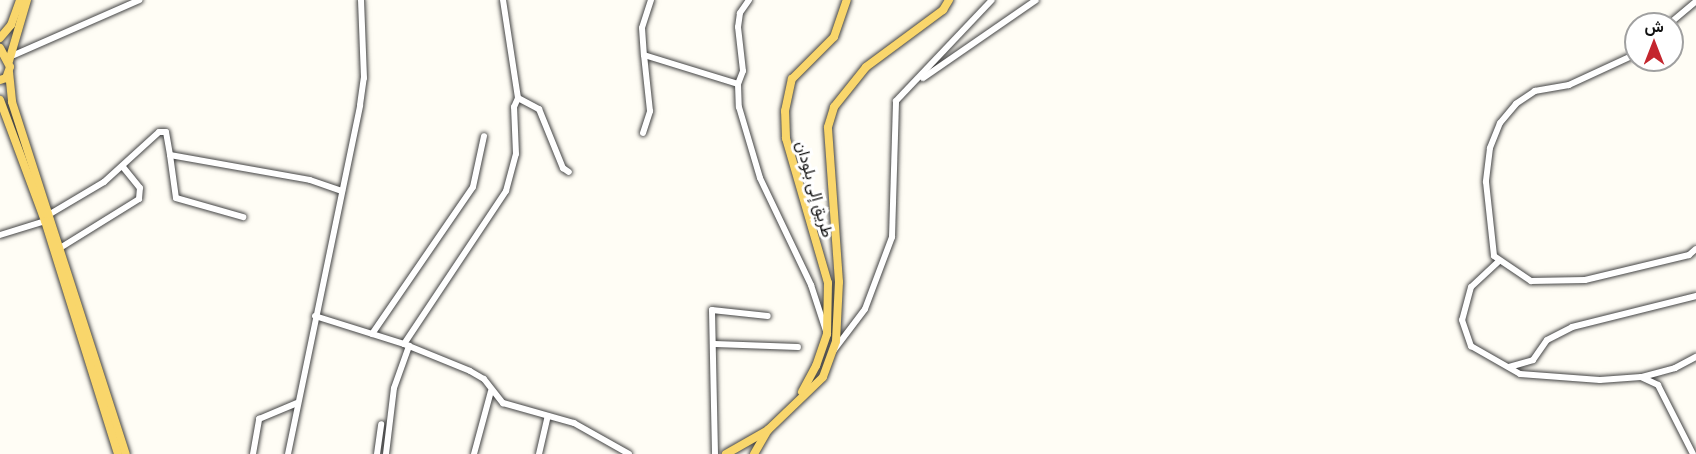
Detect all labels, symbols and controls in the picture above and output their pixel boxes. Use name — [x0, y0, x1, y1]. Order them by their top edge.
north arrow — [1624, 12, 1684, 72]
text: ش — [1644, 16, 1664, 36]
street label: طريق إلى بلودان — [792, 139, 838, 239]

